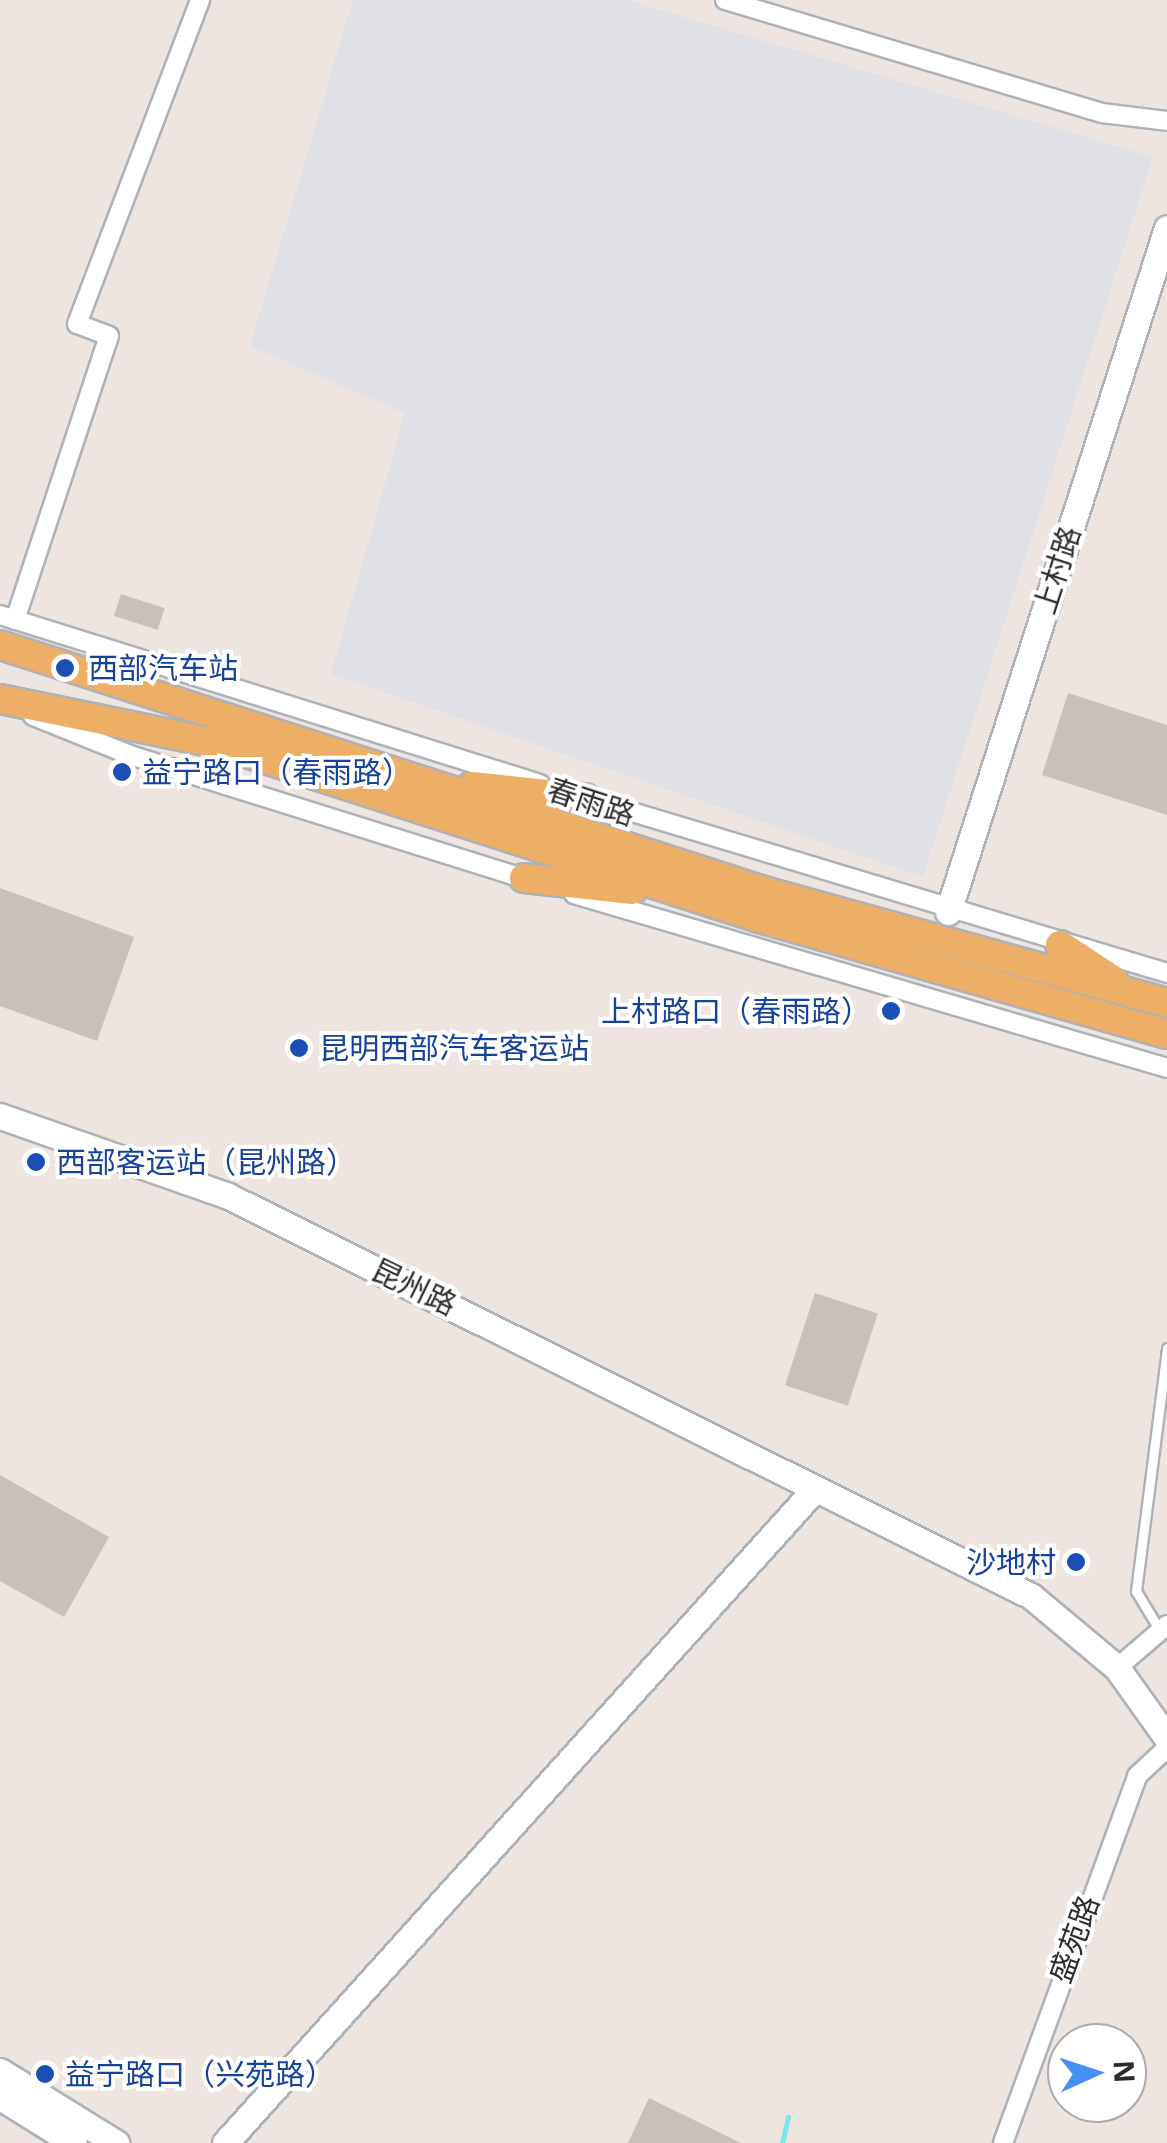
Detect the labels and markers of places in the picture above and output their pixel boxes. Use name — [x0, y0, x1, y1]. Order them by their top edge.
place label: 西部汽车站 — [88, 650, 238, 686]
marker: 西部汽车站 — [52, 655, 78, 681]
place label: 益宁路口（春雨路） — [142, 754, 412, 790]
marker: 益宁路口（春雨路） — [111, 761, 133, 783]
place label: 上村路口（春雨路） — [601, 993, 871, 1029]
marker: 上村路口（春雨路） — [880, 1000, 902, 1022]
place label: 昆明西部汽车客运站 — [319, 1030, 589, 1066]
marker: 昆明西部汽车客运站 — [288, 1037, 310, 1059]
place label: 西部客运站（昆州路） — [56, 1144, 356, 1180]
marker: 西部客运站（昆州路） — [25, 1151, 47, 1173]
place label: 沙地村 — [966, 1544, 1056, 1580]
marker: 沙地村 — [1065, 1551, 1087, 1573]
place label: 益宁路口（兴苑路） — [65, 2056, 335, 2092]
marker: 益宁路口（兴苑路） — [34, 2063, 56, 2085]

